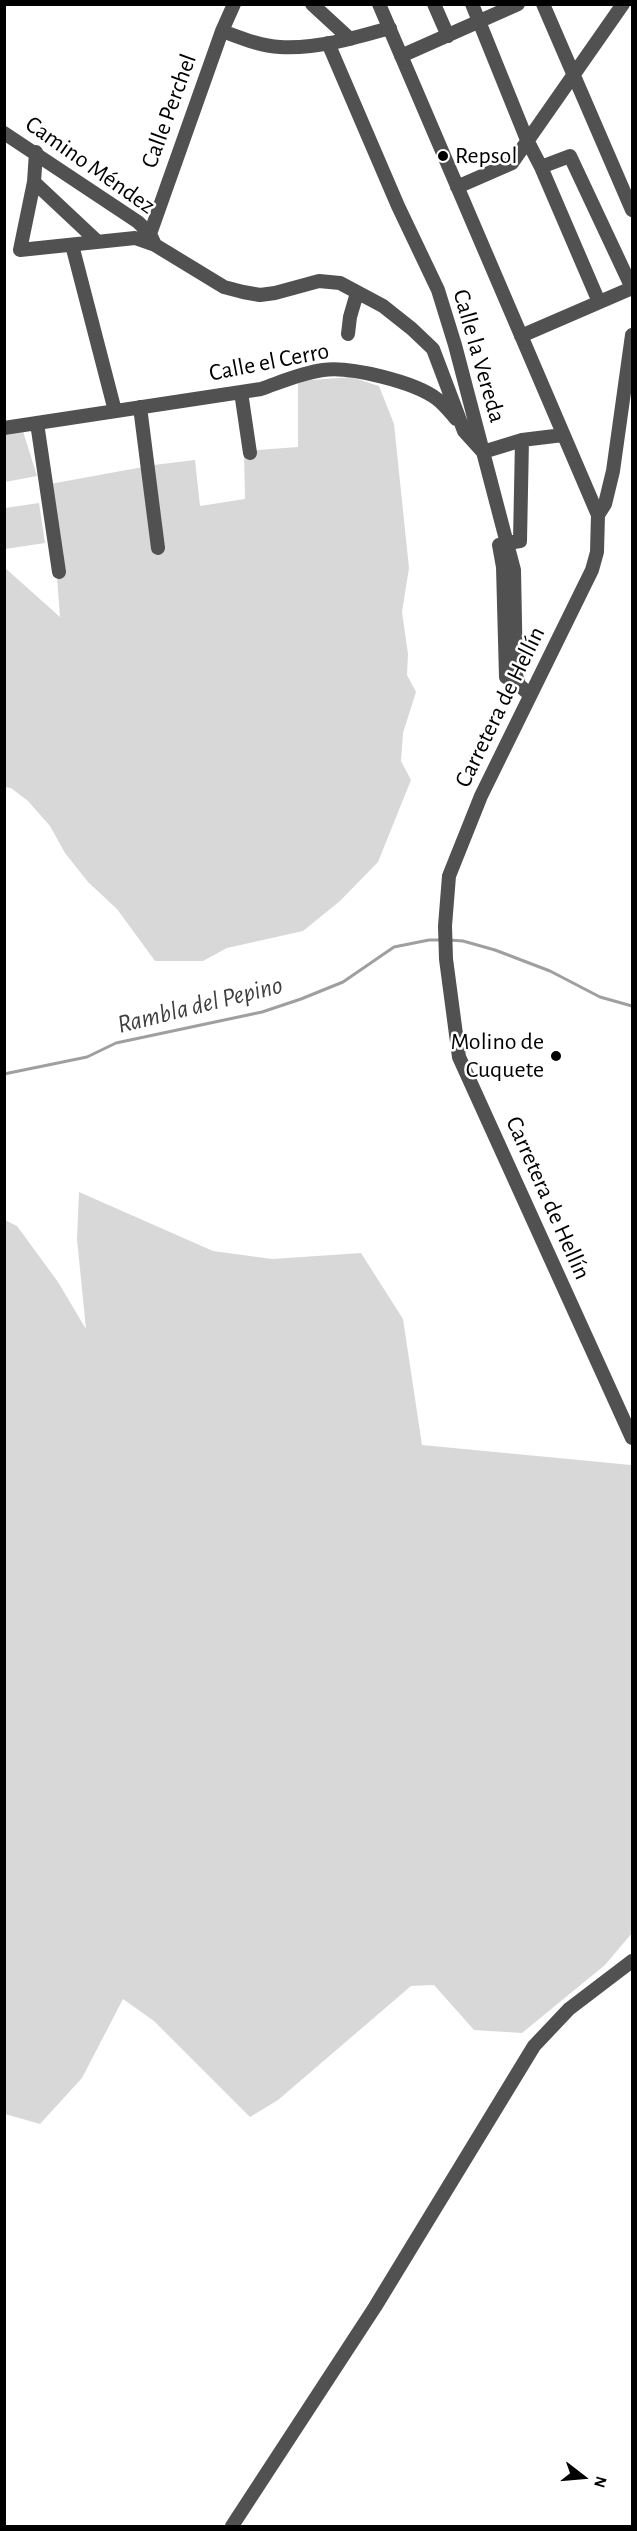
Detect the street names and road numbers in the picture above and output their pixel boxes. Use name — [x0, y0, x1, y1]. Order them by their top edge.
street label: Calle Perchel — [135, 50, 203, 172]
street label: Camino Méndez — [20, 110, 160, 220]
street label: Calle la Vereda — [446, 286, 512, 426]
street label: Calle el Cerro — [207, 336, 331, 388]
street label: Carretera de Hellín — [449, 622, 551, 792]
street label: Carretera de Hellín — [499, 1112, 597, 1284]

